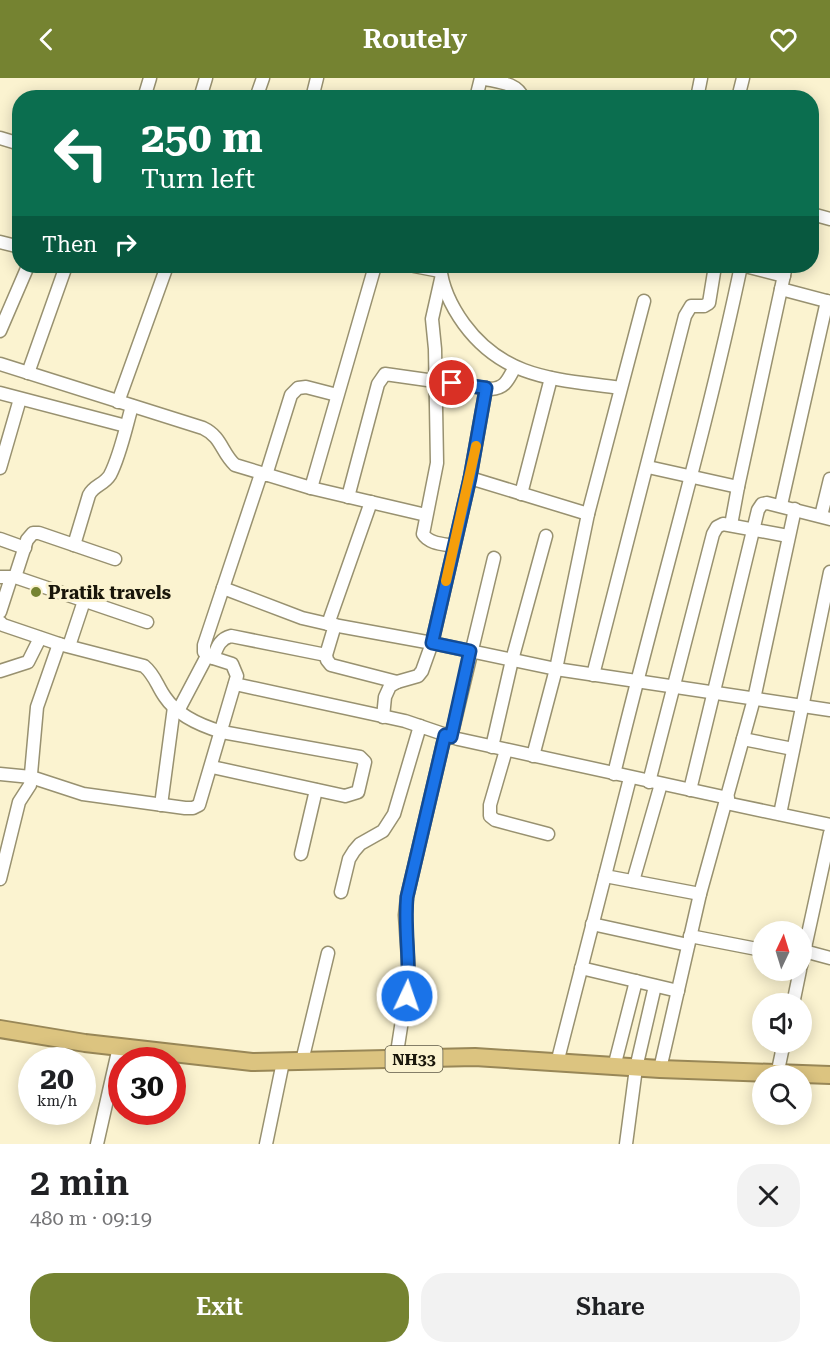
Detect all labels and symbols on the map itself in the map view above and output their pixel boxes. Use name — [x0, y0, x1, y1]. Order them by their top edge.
pin — [426, 357, 477, 408]
place label: Pratik travels — [48, 582, 171, 603]
marker: Pratik travels — [29, 585, 43, 599]
north arrow — [752, 921, 812, 981]
position arrow — [375, 964, 439, 1028]
road number: NH33 — [386, 1046, 442, 1072]
speed limit sign: 30 — [108, 1047, 186, 1125]

